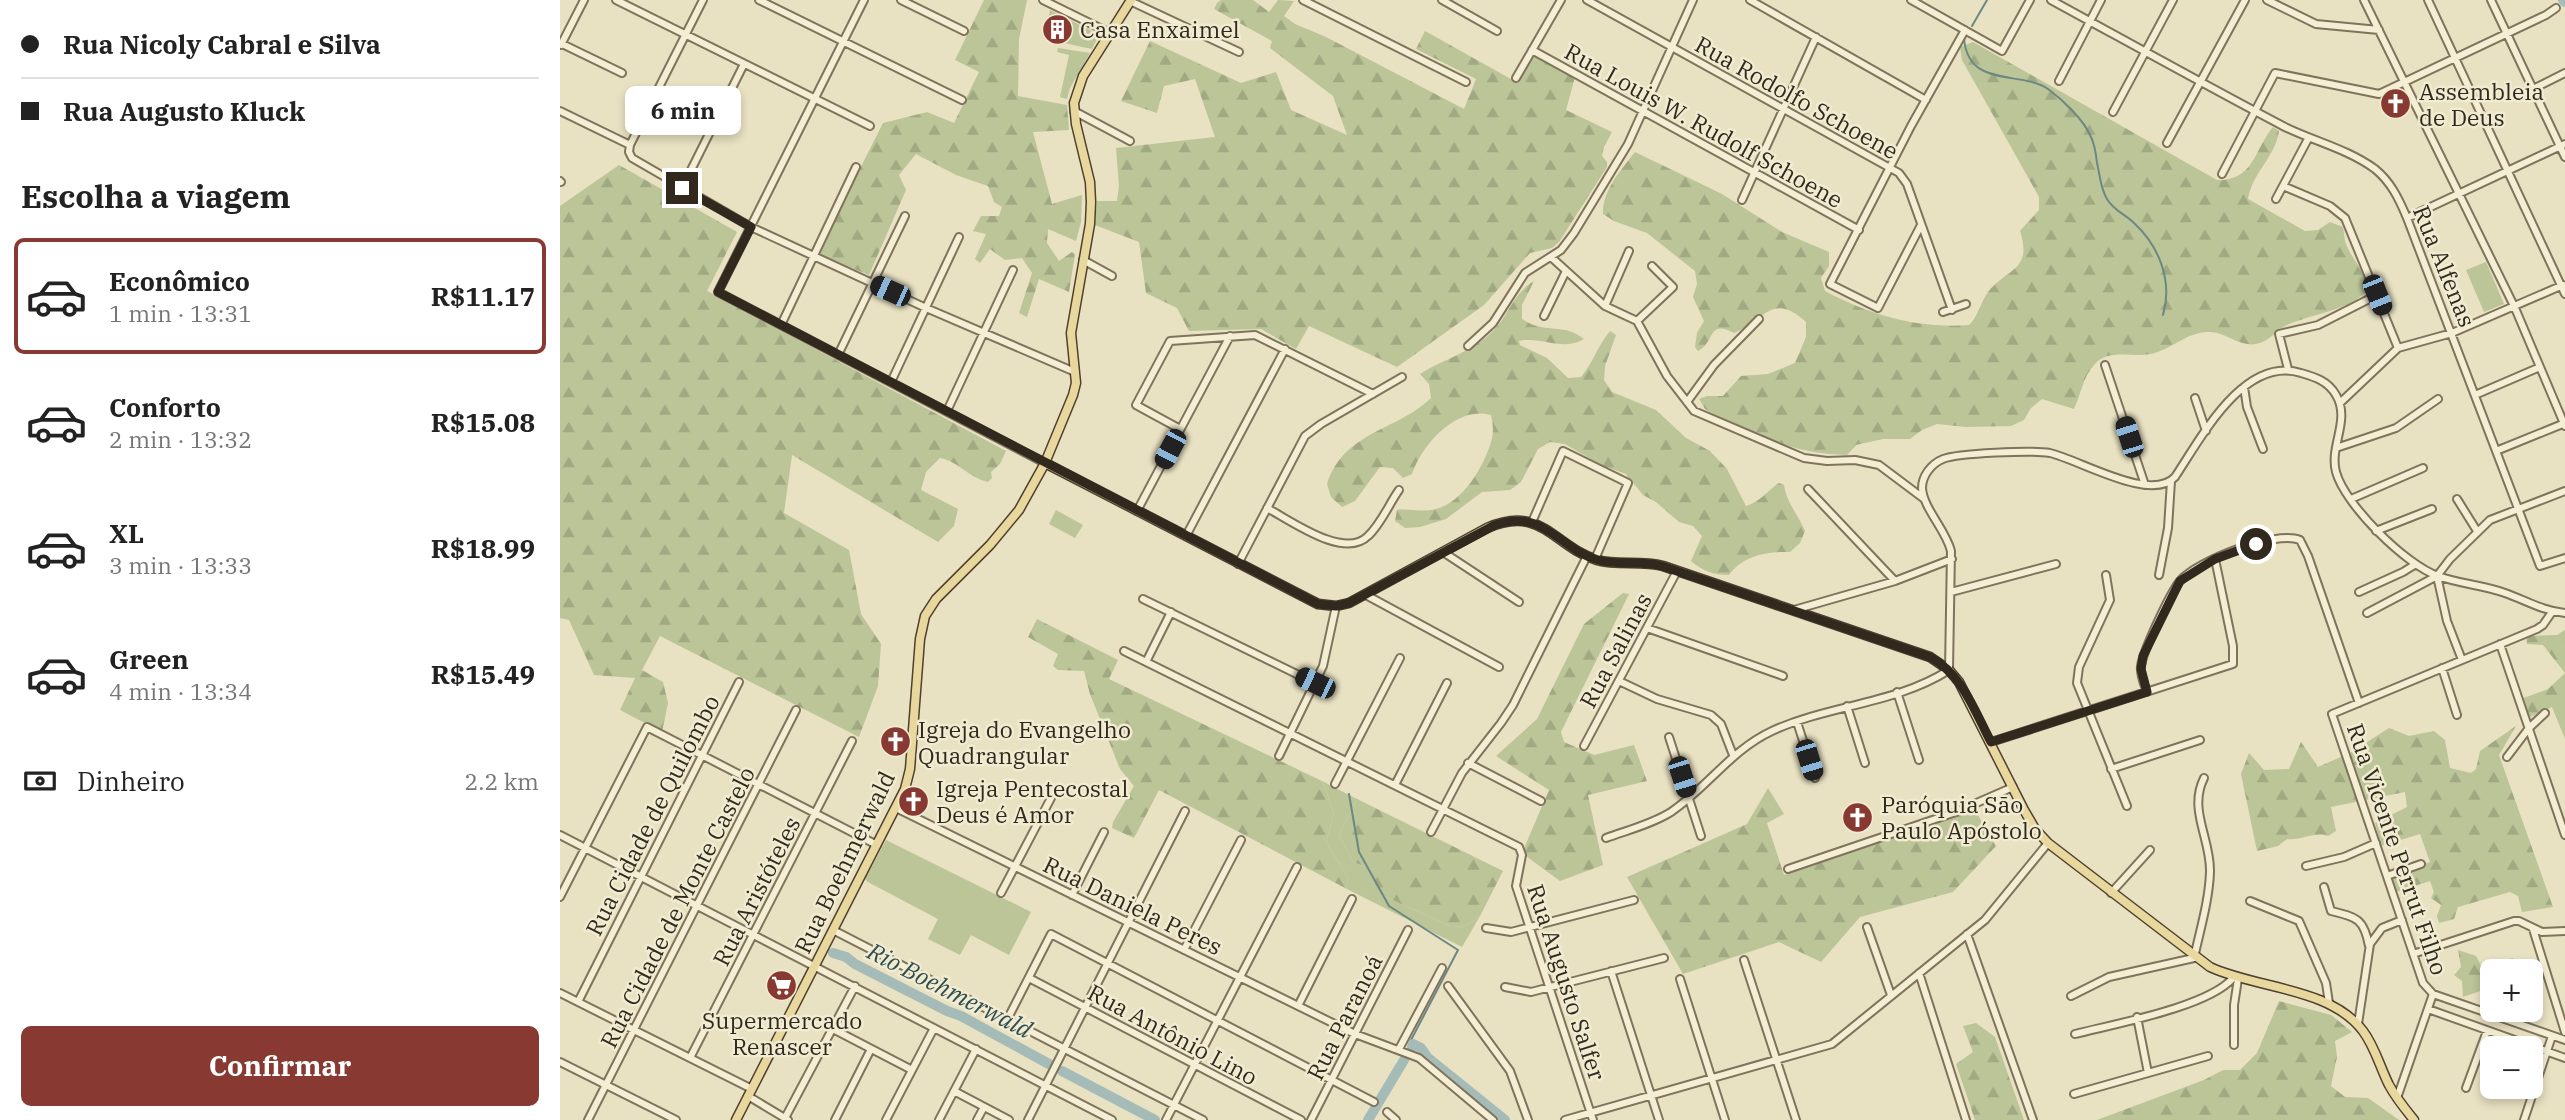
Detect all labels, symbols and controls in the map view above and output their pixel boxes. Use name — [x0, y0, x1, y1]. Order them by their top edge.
building icon: Casa Enxaimel — [1040, 12, 1074, 46]
place label: Casa Enxaimel — [1080, 14, 1240, 44]
text: Rua Nicoly Cabral e Silva — [63, 27, 381, 61]
street label: Rua Rodolfo Schoene — [1690, 29, 1904, 165]
street label: Rua Louis W. Rudolf Schoene — [1560, 36, 1848, 214]
place label: Assembleia de Deus — [2419, 76, 2544, 132]
callout: 6 min — [624, 86, 740, 136]
church icon: Assembleia de Deus — [2379, 87, 2413, 121]
text: Rua Augusto Kluck — [63, 94, 305, 128]
text: 6 min — [651, 95, 715, 125]
route end — [666, 172, 698, 204]
text: Escolha a viagem — [21, 175, 291, 217]
street label: Rua Alfenas — [2407, 201, 2483, 331]
text: Econômico — [109, 264, 250, 298]
icon: car — [25, 265, 88, 328]
car — [2360, 272, 2395, 318]
car — [867, 273, 914, 309]
text: R$11.17 — [431, 279, 535, 313]
text: 1 min · 13:31 — [109, 298, 252, 328]
text: Conforto — [109, 390, 221, 424]
icon: car — [25, 391, 88, 454]
text: R$15.08 — [431, 405, 535, 439]
car — [2113, 414, 2146, 460]
text: 2 min · 13:32 — [109, 424, 252, 454]
car — [1151, 426, 1190, 472]
text: XL — [109, 516, 144, 550]
icon: car — [25, 517, 88, 580]
route start — [2240, 528, 2272, 560]
text: R$18.99 — [431, 531, 535, 565]
text: 3 min · 13:33 — [109, 550, 252, 580]
street label: Rua Salinas — [1572, 587, 1658, 713]
text: Green — [109, 642, 189, 676]
icon: car — [25, 643, 88, 706]
text: R$15.49 — [431, 657, 535, 691]
car — [1292, 664, 1339, 702]
text: 4 min · 13:34 — [109, 676, 252, 706]
street label: Rua Cidade de Quilombo — [578, 690, 726, 940]
place label: Igreja do Evangelho Quadrangular — [918, 714, 1131, 770]
street label: Rua Vicente Perrut Filho — [2341, 719, 2455, 979]
church icon: Igreja do Evangelho Quadrangular — [878, 725, 912, 759]
car — [1793, 737, 1826, 783]
car — [1666, 754, 1699, 800]
street label: Rua Cidade de Monte Castelo — [593, 761, 761, 1053]
icon: cash — [21, 762, 59, 800]
text: Dinheiro — [77, 764, 185, 798]
text: 2.2 km — [465, 766, 539, 796]
street label: Rua Boehmerwald — [787, 766, 901, 958]
place label: Igreja Pentecostal Deus é Amor — [936, 773, 1129, 829]
church icon: Igreja Pentecostal Deus é Amor — [896, 784, 930, 818]
place label: Paróquia São Paulo Apóstolo — [1881, 789, 2042, 845]
church icon: Paróquia São Paulo Apóstolo — [1841, 800, 1875, 834]
street label: Rua Aristóteles — [705, 811, 807, 971]
street label: Rua Daniela Peres — [1039, 849, 1227, 961]
street label: Rua Augusto Salfer — [1521, 880, 1613, 1084]
water label: Rio Boehmerwald — [861, 934, 1039, 1046]
street label: Rua Paranoá — [1299, 949, 1389, 1085]
map controls — [2480, 959, 2543, 1099]
button: + — [2480, 959, 2543, 1022]
supermarket icon: Supermercado Renascer — [765, 969, 799, 1003]
street label: Rua Antônio Lino — [1083, 977, 1263, 1091]
place label: Supermercado Renascer — [702, 1005, 862, 1061]
button: Confirmar — [21, 1026, 539, 1106]
button: − — [2480, 1036, 2543, 1099]

